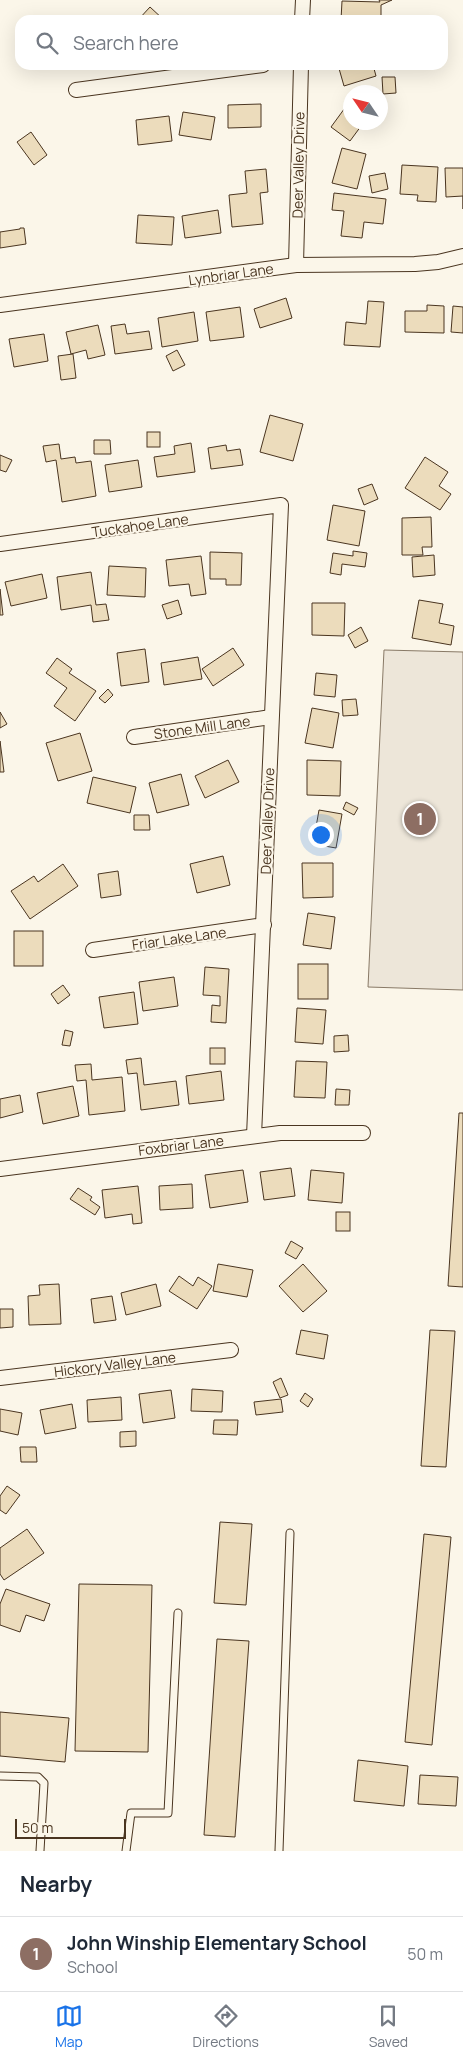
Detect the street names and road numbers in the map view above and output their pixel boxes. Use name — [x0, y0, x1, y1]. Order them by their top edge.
street label: Deer Valley Drive — [288, 111, 308, 219]
street label: Lynbriar Lane — [187, 259, 275, 289]
street label: Tuckahoe Lane — [90, 509, 190, 541]
street label: Stone Mill Lane — [153, 711, 251, 743]
street label: Deer Valley Drive — [256, 767, 278, 875]
street label: Friar Lake Lane — [131, 922, 227, 954]
street label: Foxbriar Lane — [137, 1130, 225, 1160]
street label: Hickory Valley Lane — [53, 1347, 177, 1381]

